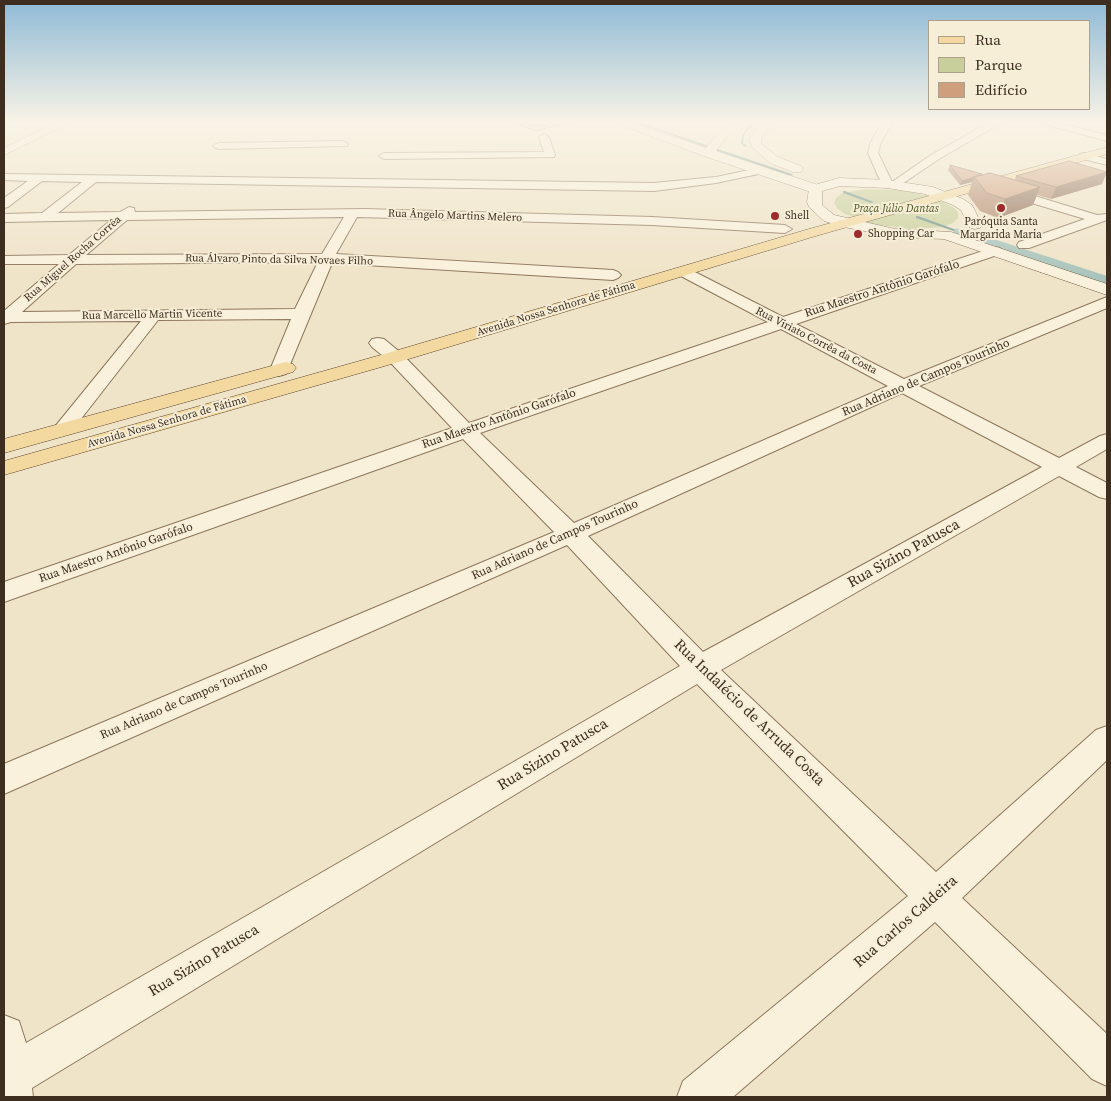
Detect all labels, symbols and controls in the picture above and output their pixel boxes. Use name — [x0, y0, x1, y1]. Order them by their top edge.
legend — [928, 20, 1091, 110]
text: Rua — [975, 29, 1001, 50]
text: Parque — [975, 54, 1022, 75]
text: Edifício — [975, 79, 1027, 100]
park label: Praça Júlio Dantas — [853, 202, 939, 216]
marker: Paróquia Santa Margarida Maria — [995, 202, 1007, 214]
street label: Rua Ângelo Martins Melero — [388, 207, 522, 225]
place label: Shell — [785, 209, 809, 223]
marker: Shell — [769, 210, 781, 222]
street label: Rua Miguel Rocha Corrêa — [22, 213, 124, 305]
place label: Paróquia Santa Margarida Maria — [960, 215, 1042, 241]
place label: Shopping Car — [868, 227, 934, 241]
marker: Shopping Car — [852, 228, 864, 240]
street label: Rua Álvaro Pinto da Silva Novaes Filho — [185, 252, 373, 268]
street label: Rua Maestro Antônio Garófalo — [803, 257, 961, 321]
street label: Avenida Nossa Senhora de Fátima — [475, 279, 637, 339]
street label: Rua Viriato Corrêa da Costa — [753, 305, 879, 377]
street label: Rua Marcello Martin Vicente — [82, 307, 222, 323]
street label: Rua Adriano de Campos Tourinho — [840, 336, 1012, 420]
street label: Rua Maestro Antônio Garófalo — [420, 386, 578, 452]
street label: Avenida Nossa Senhora de Fátima — [86, 393, 248, 451]
street label: Rua Adriano de Campos Tourinho — [470, 497, 640, 583]
street label: Rua Sizino Patusca — [845, 516, 963, 592]
street label: Rua Maestro Antônio Garófalo — [37, 520, 195, 586]
street label: Rua Indalécio de Arruda Costa — [670, 636, 828, 790]
street label: Rua Adriano de Campos Tourinho — [98, 659, 270, 743]
street label: Rua Sizino Patusca — [495, 715, 611, 795]
street label: Rua Carlos Caldeira — [851, 872, 961, 972]
street label: Rua Sizino Patusca — [146, 921, 262, 1001]

